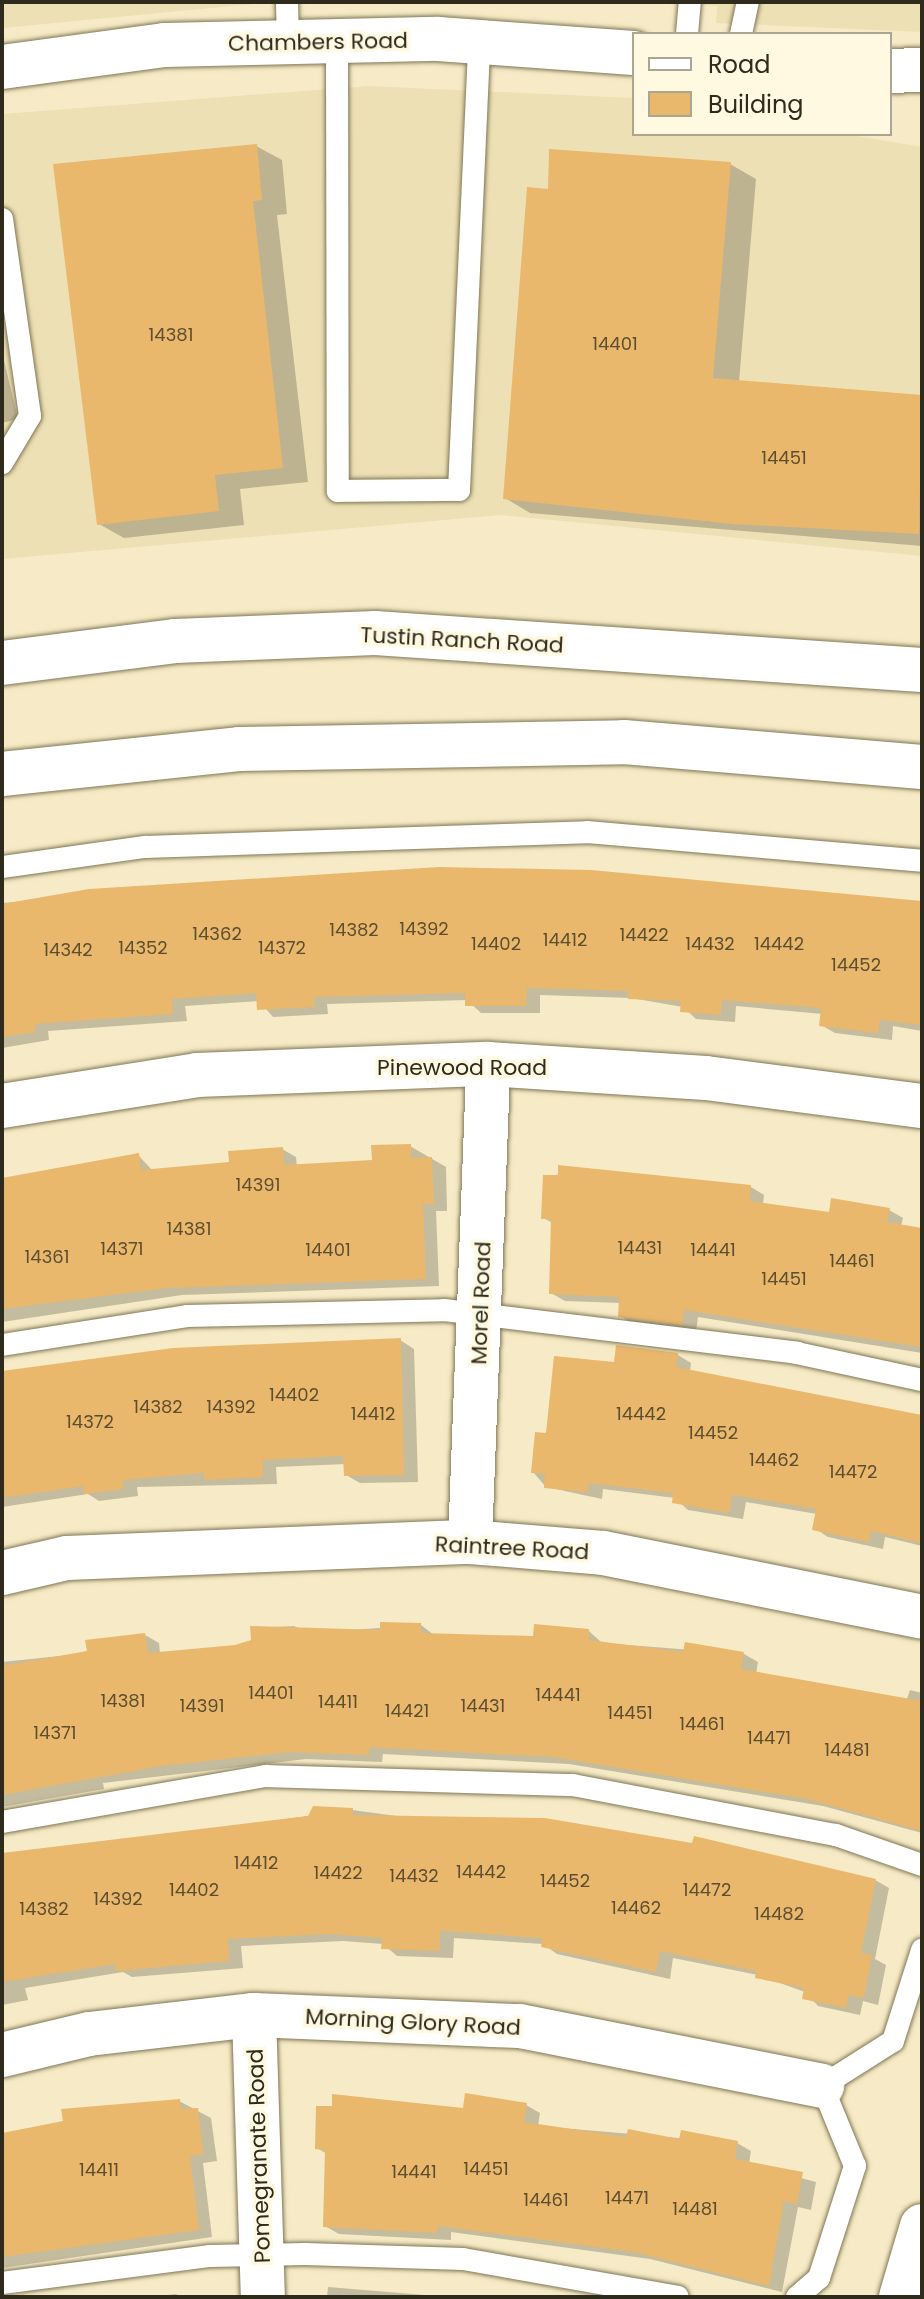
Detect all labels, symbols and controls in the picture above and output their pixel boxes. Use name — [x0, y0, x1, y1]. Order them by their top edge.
street label: Chambers Road — [228, 27, 408, 57]
legend — [632, 32, 892, 136]
text: Road — [708, 48, 770, 81]
text: Building — [708, 88, 804, 121]
house number: 14381 — [149, 324, 193, 346]
house number: 14401 — [592, 333, 638, 355]
house number: 14451 — [761, 447, 807, 469]
street label: Tustin Ranch Road — [360, 621, 564, 659]
house number: 14392 — [399, 918, 449, 940]
house number: 14382 — [329, 919, 379, 941]
house number: 14362 — [192, 923, 242, 945]
house number: 14422 — [619, 924, 669, 946]
house number: 14412 — [543, 929, 587, 951]
house number: 14402 — [471, 933, 521, 955]
house number: 14432 — [685, 933, 735, 955]
house number: 14442 — [754, 933, 804, 955]
house number: 14352 — [118, 937, 168, 959]
house number: 14372 — [258, 937, 306, 959]
house number: 14342 — [43, 939, 93, 961]
house number: 14452 — [831, 954, 881, 976]
street label: Pinewood Road — [377, 1055, 547, 1081]
house number: 14391 — [236, 1174, 280, 1196]
house number: 14381 — [167, 1218, 211, 1240]
house number: 14431 — [618, 1237, 662, 1259]
house number: 14371 — [100, 1238, 144, 1260]
house number: 14401 — [305, 1239, 351, 1261]
house number: 14441 — [690, 1239, 736, 1261]
street label: Morel Road — [466, 1241, 496, 1365]
house number: 14361 — [25, 1246, 69, 1268]
house number: 14461 — [829, 1250, 875, 1272]
house number: 14451 — [761, 1268, 807, 1290]
house number: 14402 — [269, 1384, 319, 1406]
house number: 14382 — [133, 1396, 183, 1418]
house number: 14392 — [206, 1396, 256, 1418]
house number: 14412 — [351, 1403, 395, 1425]
house number: 14442 — [616, 1403, 666, 1425]
house number: 14372 — [66, 1411, 114, 1433]
house number: 14452 — [688, 1422, 738, 1444]
house number: 14462 — [749, 1449, 799, 1471]
house number: 14472 — [829, 1461, 877, 1483]
street label: Raintree Road — [434, 1531, 590, 1565]
house number: 14401 — [248, 1682, 294, 1704]
house number: 14441 — [535, 1684, 581, 1706]
house number: 14381 — [101, 1690, 145, 1712]
house number: 14411 — [318, 1691, 358, 1713]
house number: 14391 — [180, 1695, 224, 1717]
house number: 14431 — [461, 1695, 505, 1717]
house number: 14421 — [385, 1700, 429, 1722]
house number: 14451 — [607, 1702, 653, 1724]
house number: 14461 — [679, 1713, 725, 1735]
house number: 14371 — [33, 1722, 77, 1744]
house number: 14471 — [747, 1727, 791, 1749]
house number: 14481 — [824, 1739, 870, 1761]
house number: 14412 — [234, 1852, 278, 1874]
house number: 14442 — [456, 1861, 506, 1883]
house number: 14422 — [313, 1862, 363, 1884]
house number: 14432 — [389, 1865, 439, 1887]
house number: 14452 — [540, 1870, 590, 1892]
house number: 14402 — [169, 1879, 219, 1901]
house number: 14472 — [683, 1879, 731, 1901]
house number: 14392 — [93, 1888, 143, 1910]
house number: 14462 — [611, 1897, 661, 1919]
house number: 14382 — [19, 1898, 69, 1920]
house number: 14482 — [754, 1903, 804, 1925]
street label: Morning Glory Road — [305, 2003, 521, 2041]
street label: Pomegranate Road — [242, 2048, 276, 2264]
house number: 14451 — [463, 2158, 509, 2180]
house number: 14411 — [79, 2159, 119, 2181]
house number: 14441 — [391, 2161, 437, 2183]
house number: 14471 — [605, 2187, 649, 2209]
house number: 14461 — [523, 2189, 569, 2211]
house number: 14481 — [672, 2198, 718, 2220]

